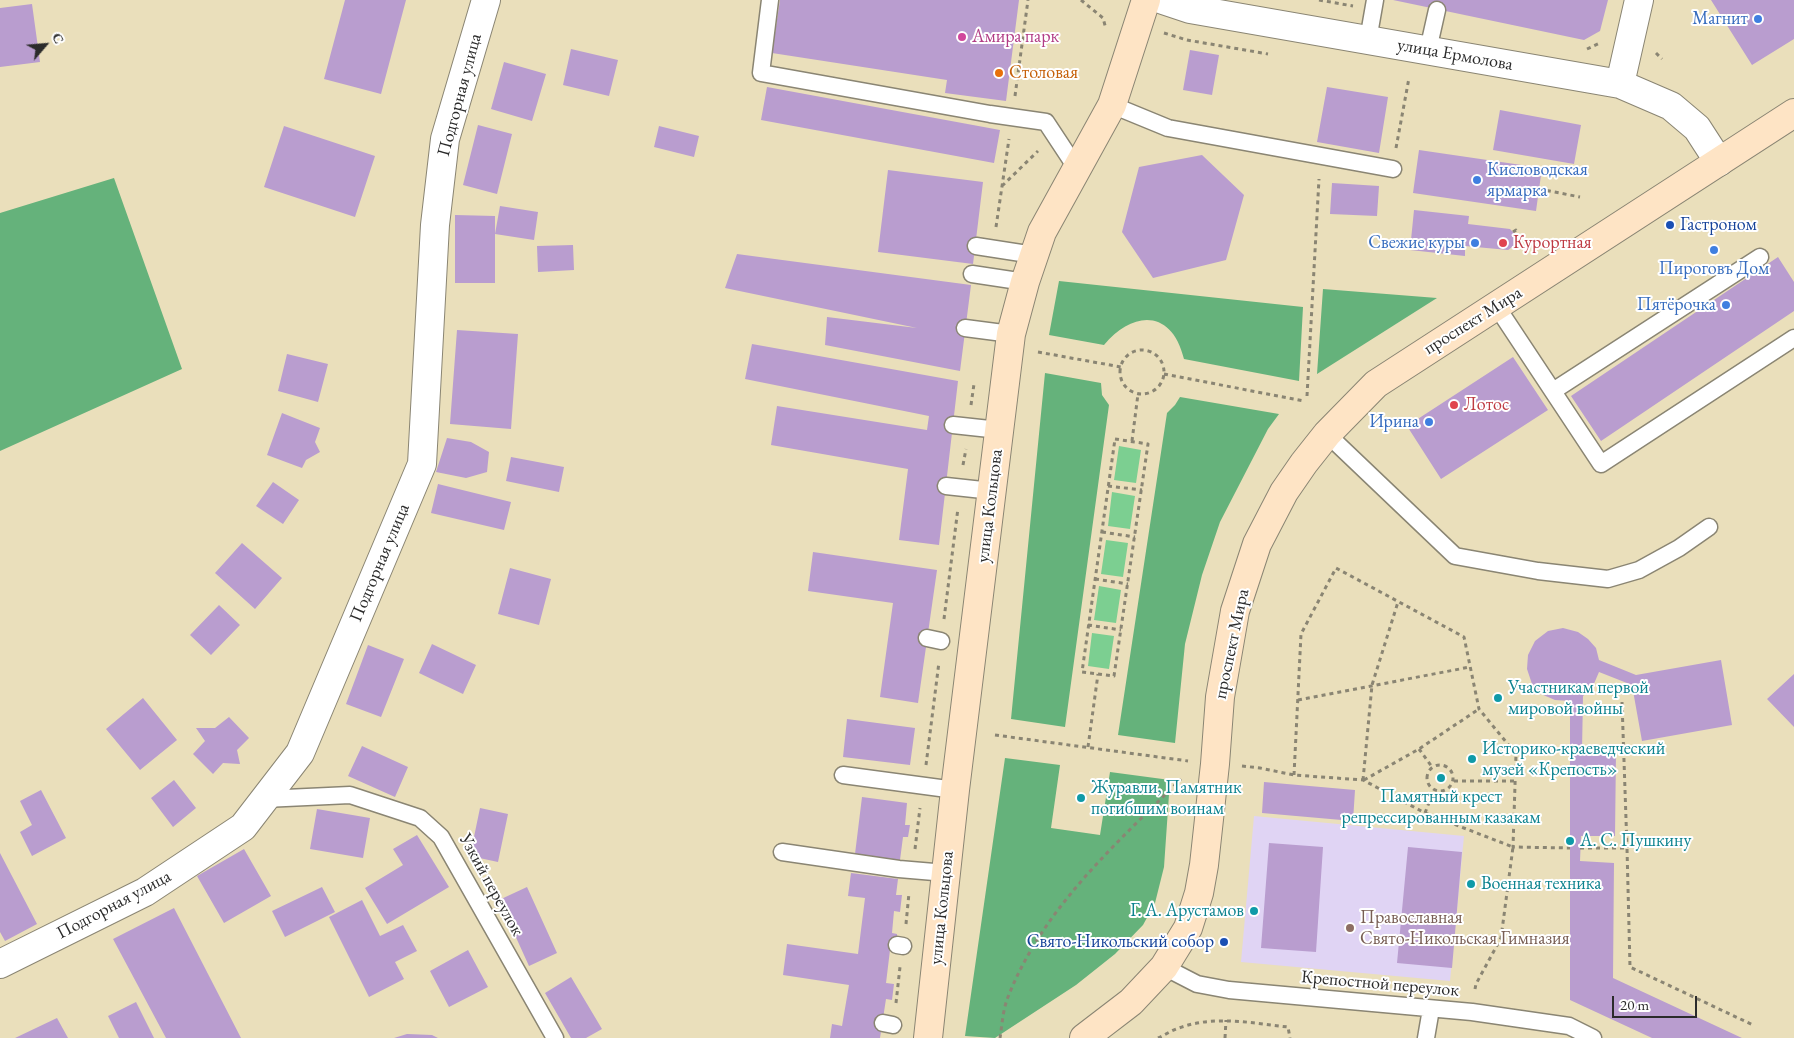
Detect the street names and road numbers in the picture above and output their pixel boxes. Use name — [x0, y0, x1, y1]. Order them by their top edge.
street label: Подгорная улица — [433, 31, 487, 159]
street label: улица Ермолова — [1395, 34, 1515, 76]
street label: проспект Мира — [1420, 282, 1526, 360]
street label: улица Кольцова — [972, 448, 1008, 564]
street label: Подгорная улица — [345, 501, 415, 625]
street label: проспект Мира — [1210, 587, 1254, 701]
street label: Узкий переулок — [454, 830, 528, 940]
street label: улица Кольцова — [925, 850, 959, 966]
street label: Подгорная улица — [53, 866, 175, 944]
street label: Крепостной переулок — [1300, 966, 1460, 1002]

